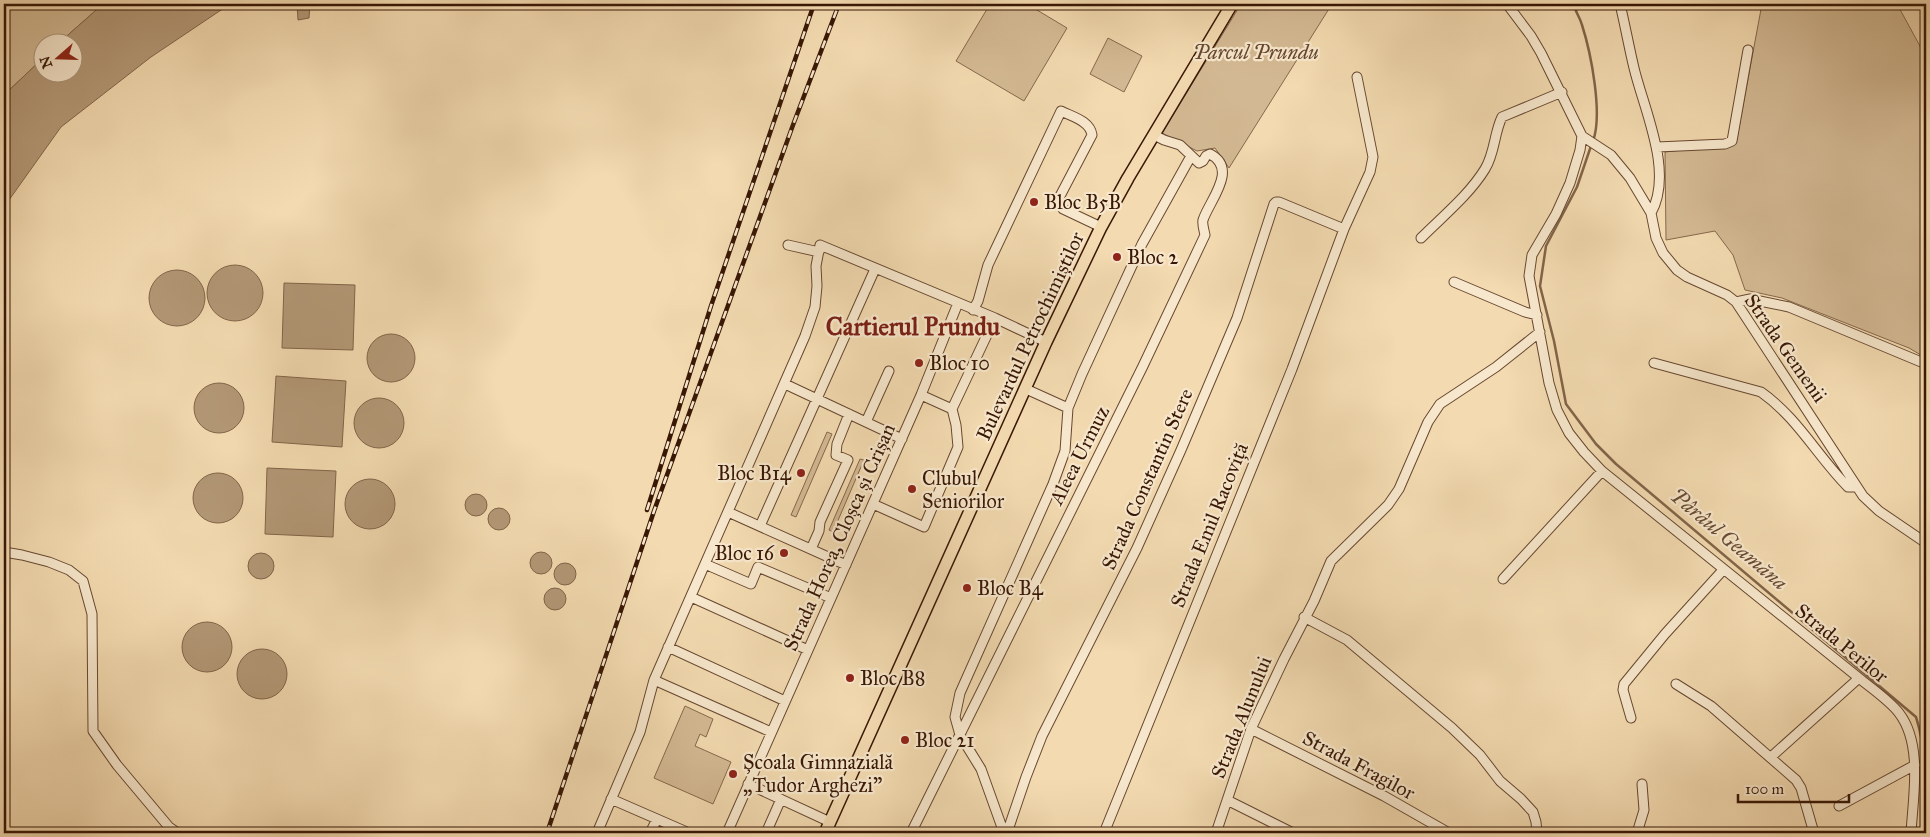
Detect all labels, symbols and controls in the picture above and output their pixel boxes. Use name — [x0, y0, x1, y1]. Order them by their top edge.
north arrow — [32, 32, 82, 82]
park label: Parcul Prundu — [1193, 40, 1319, 64]
text: N — [36, 54, 56, 71]
place label: Bloc B5B — [1044, 190, 1121, 214]
marker: Bloc B5B — [1028, 196, 1040, 208]
street label: Bulevardul Petrochimiștilor — [971, 227, 1089, 444]
place label: Bloc 2 — [1127, 245, 1179, 269]
marker: Bloc 2 — [1111, 251, 1123, 263]
street label: Strada Gemenii — [1740, 289, 1833, 407]
district label: Cartierul Prundu — [826, 311, 1001, 342]
place label: Bloc 10 — [929, 351, 990, 375]
marker: Bloc 10 — [913, 357, 925, 369]
street label: Strada Constantin Stere — [1096, 385, 1198, 573]
street label: Aleea Urmuz — [1043, 402, 1114, 509]
street label: Strada Horea, Cloșca și Crișan — [778, 419, 900, 654]
street label: Strada Emil Racoviță — [1165, 439, 1253, 611]
place label: Bloc B14 — [717, 461, 792, 485]
place label: Clubul Seniorilor — [922, 466, 1005, 513]
marker: Bloc B14 — [795, 467, 807, 479]
water label: Pârâul Geamăna — [1665, 482, 1793, 596]
marker: Clubul Seniorilor — [906, 483, 918, 495]
place label: Bloc 16 — [714, 541, 775, 565]
marker: Bloc 16 — [778, 547, 790, 559]
place label: Bloc B4 — [977, 576, 1044, 600]
marker: Bloc B4 — [961, 582, 973, 594]
street label: Strada Perilor — [1791, 598, 1894, 688]
street label: Strada Alunului — [1206, 652, 1277, 782]
place label: Bloc B8 — [860, 666, 925, 690]
marker: Bloc B8 — [844, 672, 856, 684]
street label: Strada Fragilor — [1298, 725, 1420, 806]
place label: Bloc 21 — [915, 728, 974, 752]
marker: Bloc 21 — [899, 734, 911, 746]
place label: Școala Gimnazială „Tudor Arghezi” — [743, 750, 894, 798]
marker: Școala Gimnazială „Tudor Arghezi” — [727, 768, 739, 780]
scale bar — [1738, 772, 1849, 804]
text: 100 m — [1745, 780, 1785, 798]

